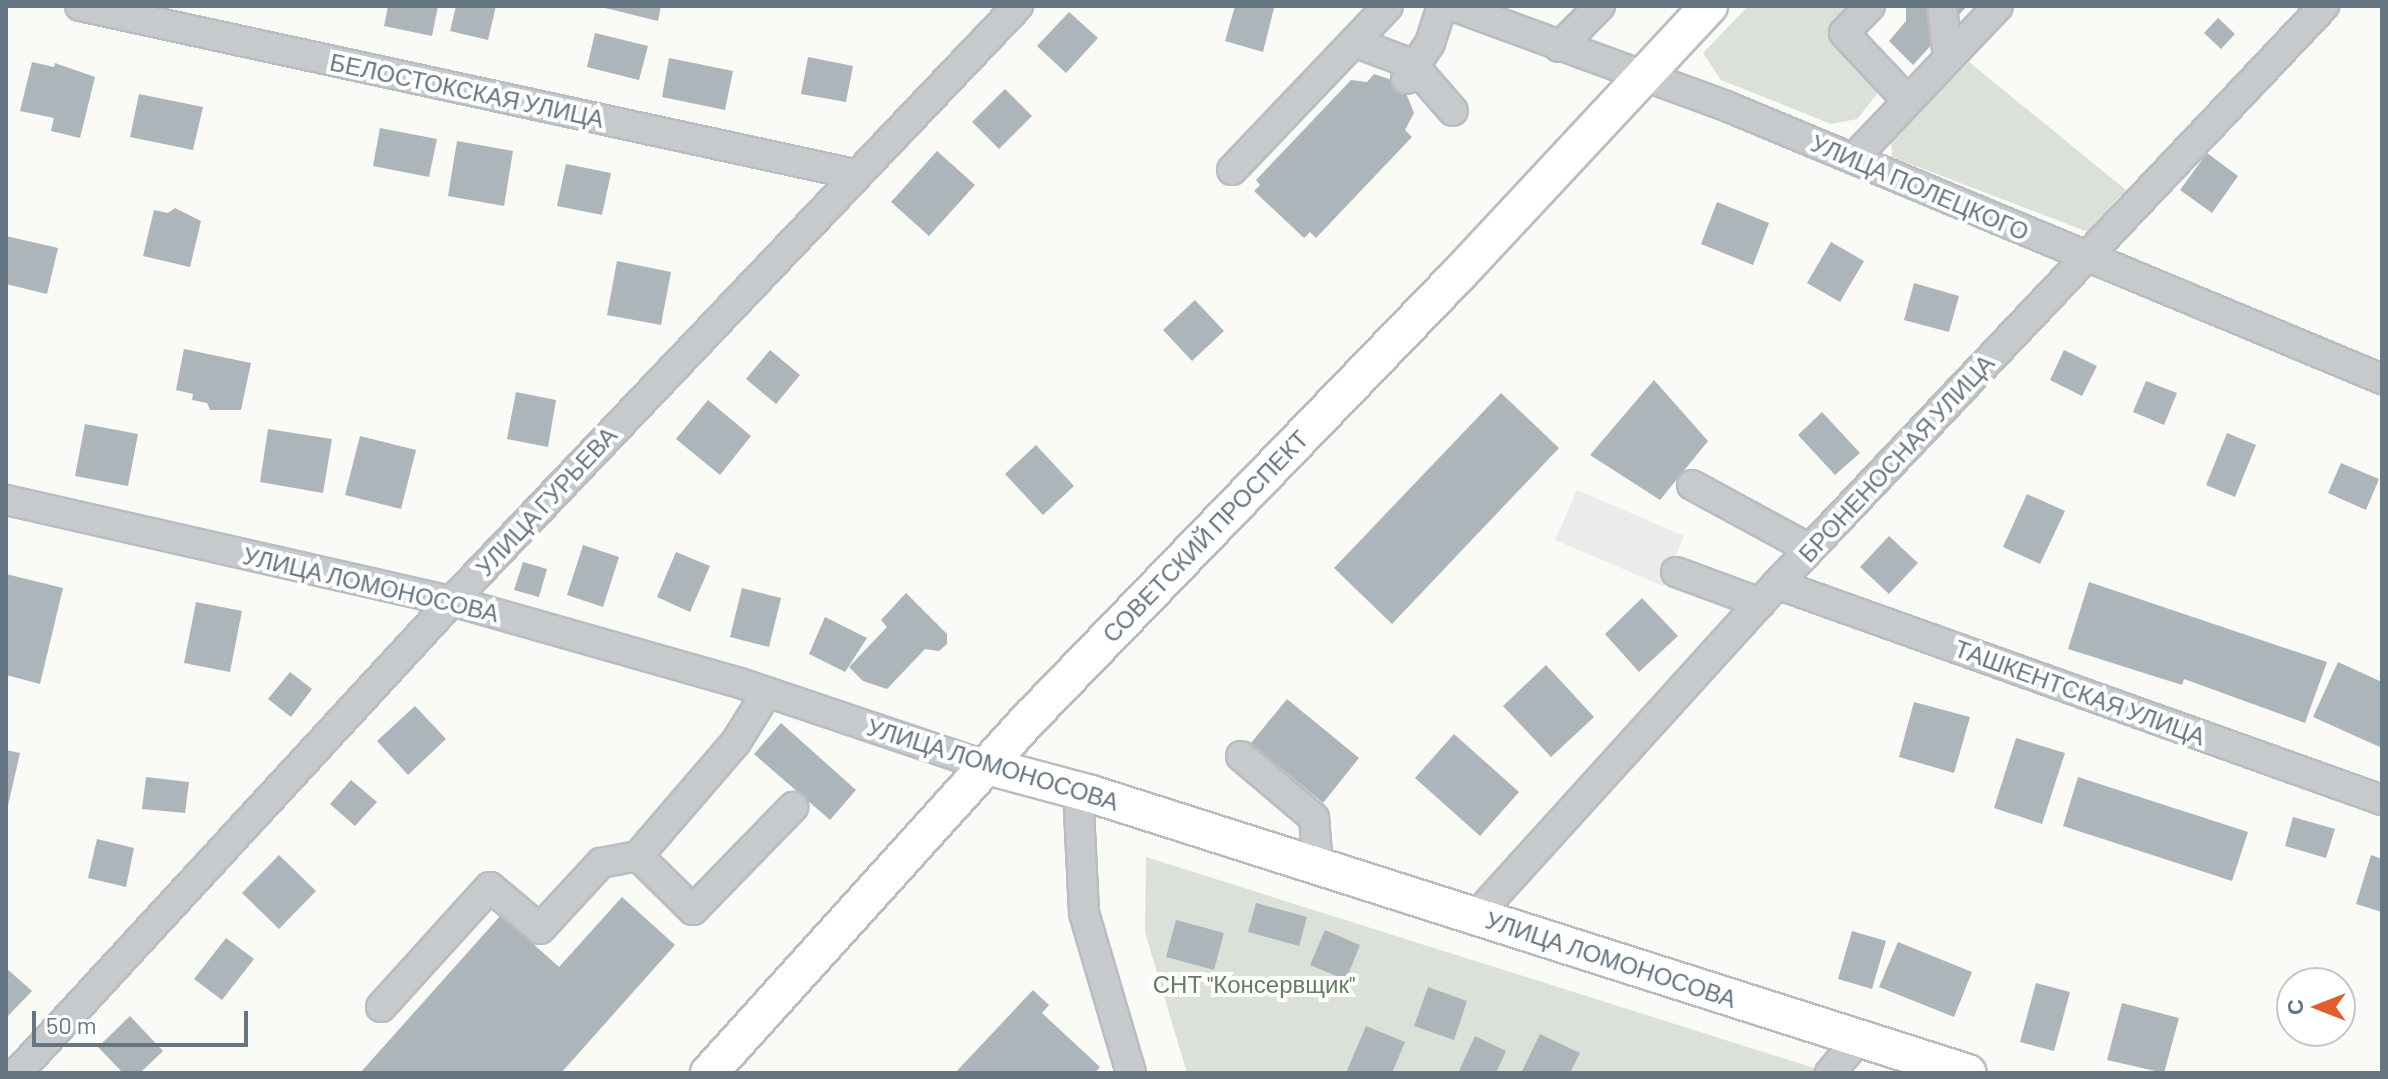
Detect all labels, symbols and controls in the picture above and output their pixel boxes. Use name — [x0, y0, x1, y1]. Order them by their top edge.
street label: БЕЛОСТОКСКАЯ УЛИЦА — [327, 47, 607, 133]
street label: УЛИЦА ПОЛЕЦКОГО — [1807, 128, 2033, 246]
street label: БРОНЕНОСНАЯ УЛИЦА — [1792, 348, 2000, 568]
street label: УЛИЦА ГУРЬЕВА — [470, 421, 622, 581]
street label: СОВЕТСКИЙ ПРОСПЕКТ — [1096, 424, 1314, 648]
street label: УЛИЦА ЛОМОНОСОВА — [240, 541, 502, 627]
street label: ТАШКЕНТСКАЯ УЛИЦА — [1951, 633, 2209, 751]
street label: УЛИЦА ЛОМОНОСОВА — [864, 712, 1122, 816]
street label: УЛИЦА ЛОМОНОСОВА — [1482, 905, 1740, 1013]
north arrow — [2276, 967, 2356, 1047]
park label: СНТ "Консервщик" — [1153, 970, 1355, 998]
scale bar — [36, 995, 252, 1045]
text: С — [2281, 999, 2307, 1015]
text: 50 m — [46, 1010, 97, 1039]

